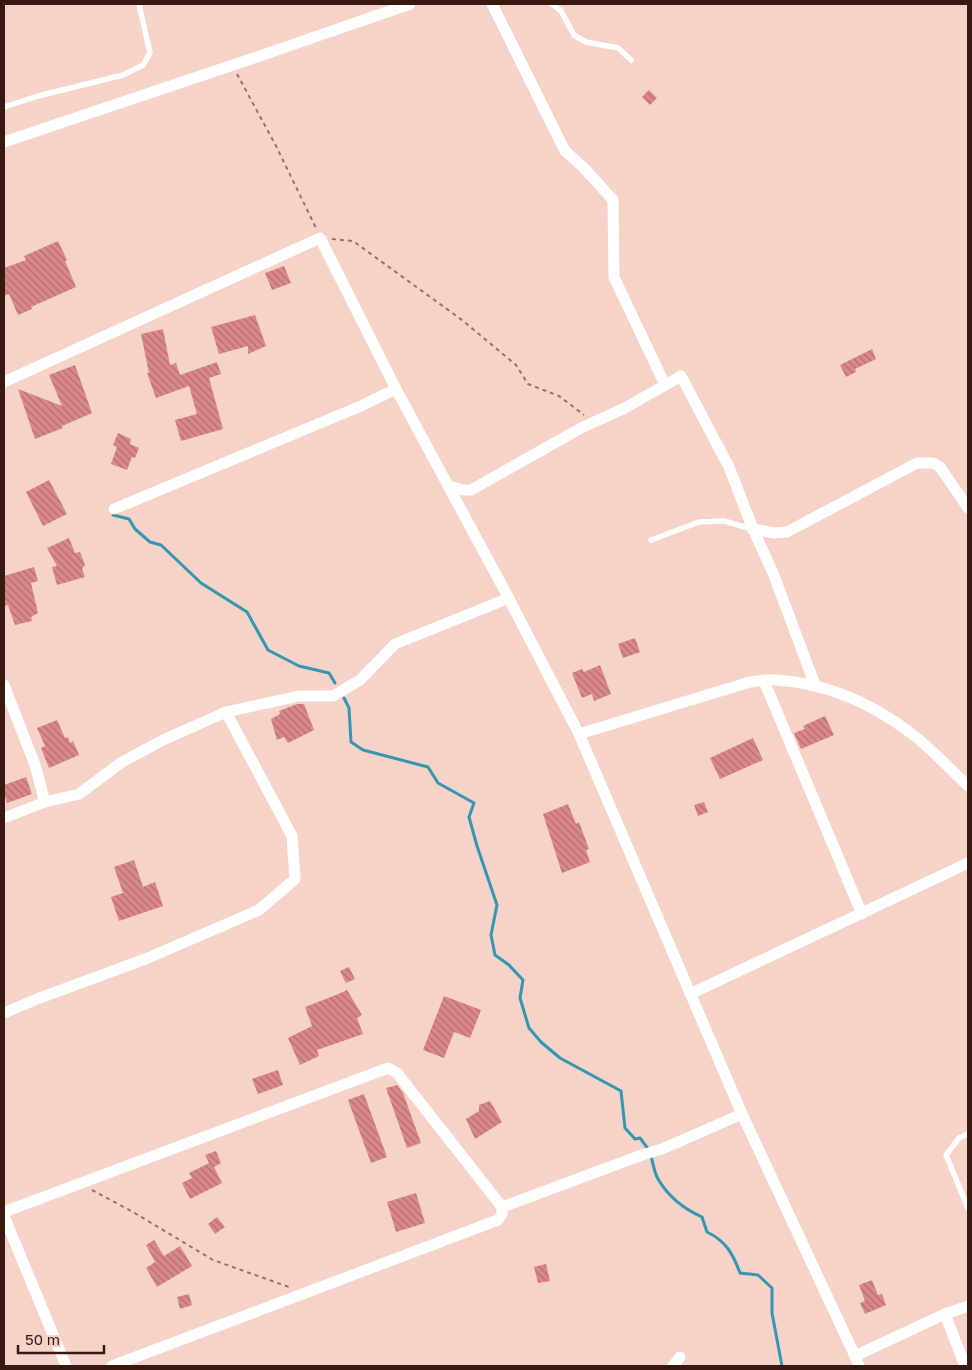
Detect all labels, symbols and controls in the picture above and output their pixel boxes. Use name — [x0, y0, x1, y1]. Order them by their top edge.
scale bar — [18, 1322, 104, 1354]
text: 50 m — [25, 1330, 60, 1348]

